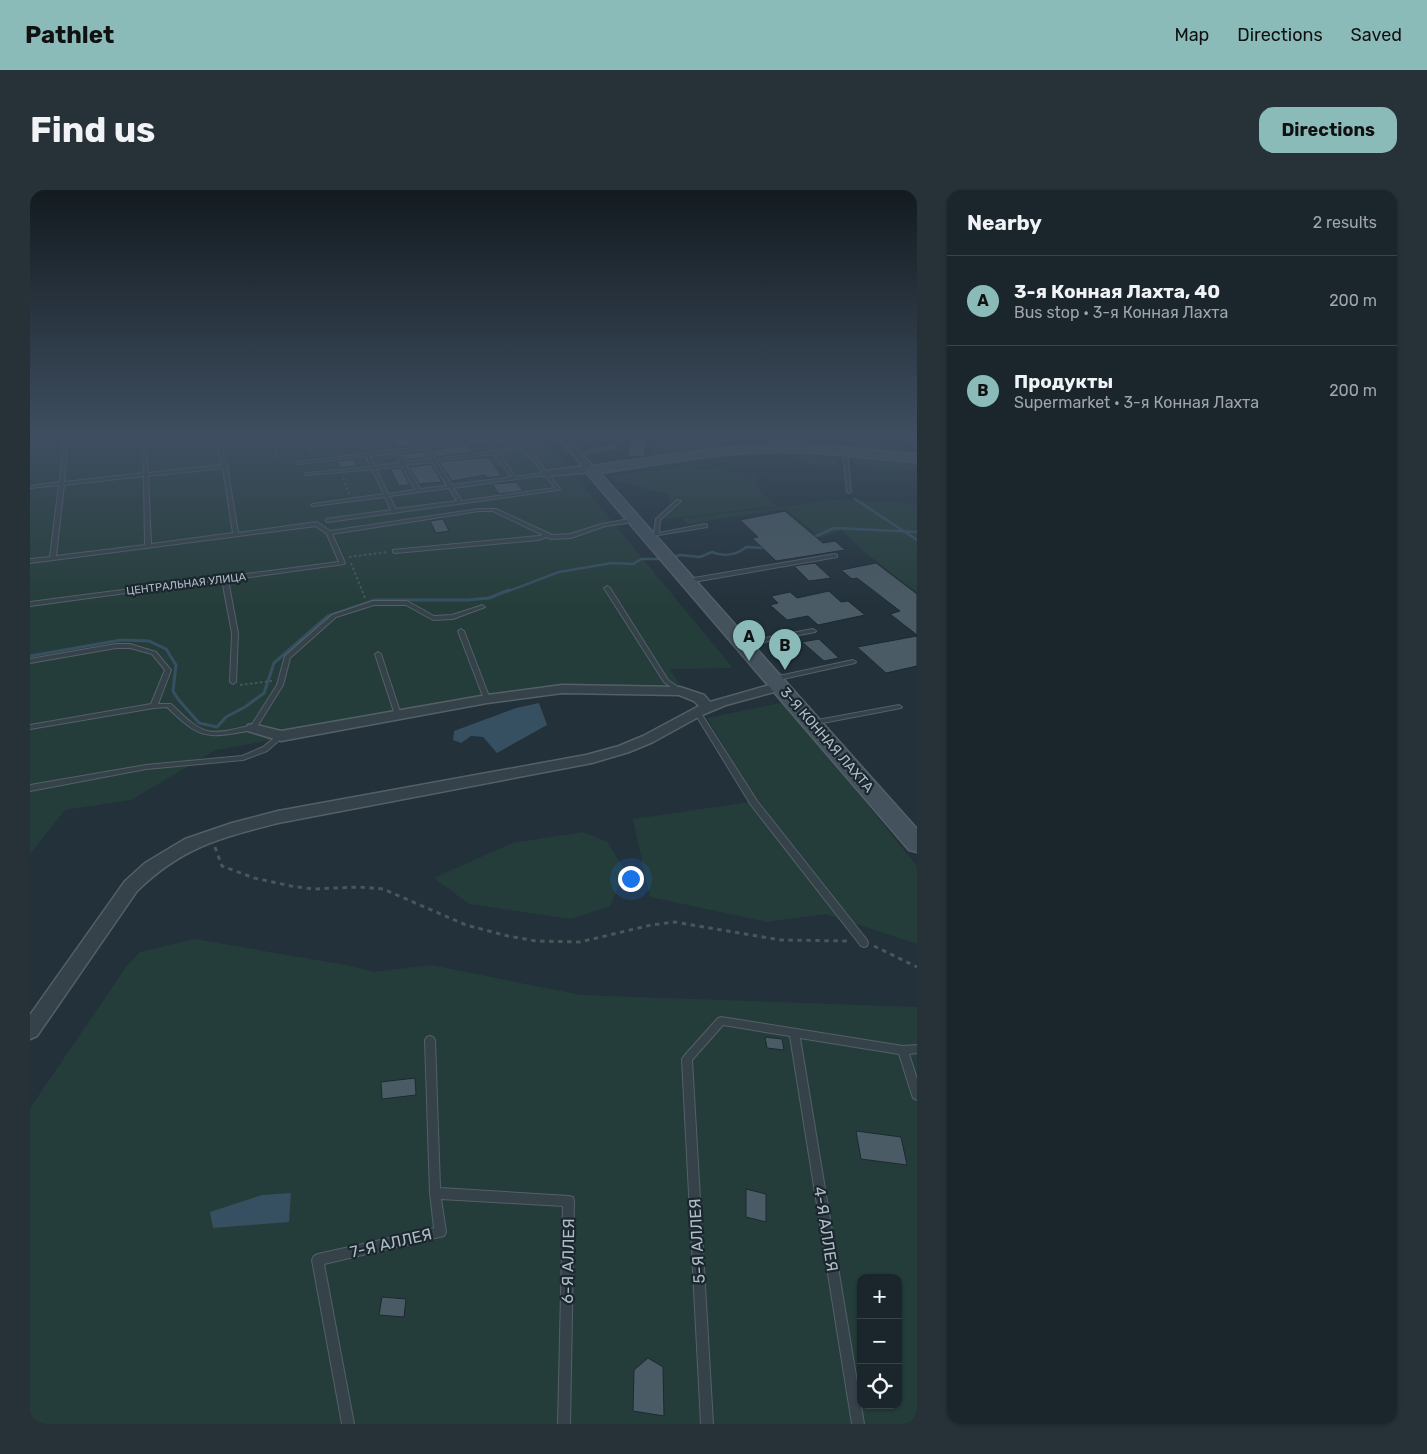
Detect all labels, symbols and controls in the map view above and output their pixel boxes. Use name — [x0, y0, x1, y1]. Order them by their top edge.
text: Pathlet — [25, 21, 114, 49]
text: Map — [1174, 24, 1209, 46]
text: Directions — [1237, 24, 1323, 46]
text: Saved — [1351, 24, 1402, 46]
button: Directions — [1259, 107, 1397, 153]
text: Find us — [30, 109, 155, 151]
text: Nearby — [967, 210, 1042, 235]
text: 2 results — [1313, 213, 1377, 232]
text: 3-я Конная Лахта, 40 — [1014, 280, 1220, 303]
text: A — [977, 291, 989, 310]
text: 200 m — [1329, 291, 1377, 310]
text: Bus stop · 3-я Конная Лахта — [1014, 303, 1228, 322]
text: Продукты — [1014, 370, 1113, 393]
text: B — [977, 381, 989, 400]
text: 200 m — [1329, 381, 1377, 400]
text: Supermarket · 3-я Конная Лахта — [1014, 393, 1259, 412]
street label: ЦЕНТРАЛЬНАЯ УЛИЦА — [125, 570, 247, 598]
pin: A — [733, 620, 765, 661]
pin: B — [769, 629, 801, 670]
street label: 3-Я КОННАЯ ЛАХТА — [777, 684, 878, 796]
your location — [618, 866, 644, 892]
street label: 4-Я АЛЛЕЯ — [810, 1185, 842, 1273]
street label: 5-Я АЛЛЕЯ — [685, 1198, 709, 1284]
street label: 6-Я АЛЛЕЯ — [558, 1218, 578, 1304]
street label: 7-Я АЛЛЕЯ — [348, 1224, 434, 1262]
map controls — [857, 1274, 902, 1409]
button: + — [857, 1274, 902, 1319]
button: − — [857, 1319, 902, 1364]
button: locate — [857, 1364, 902, 1409]

